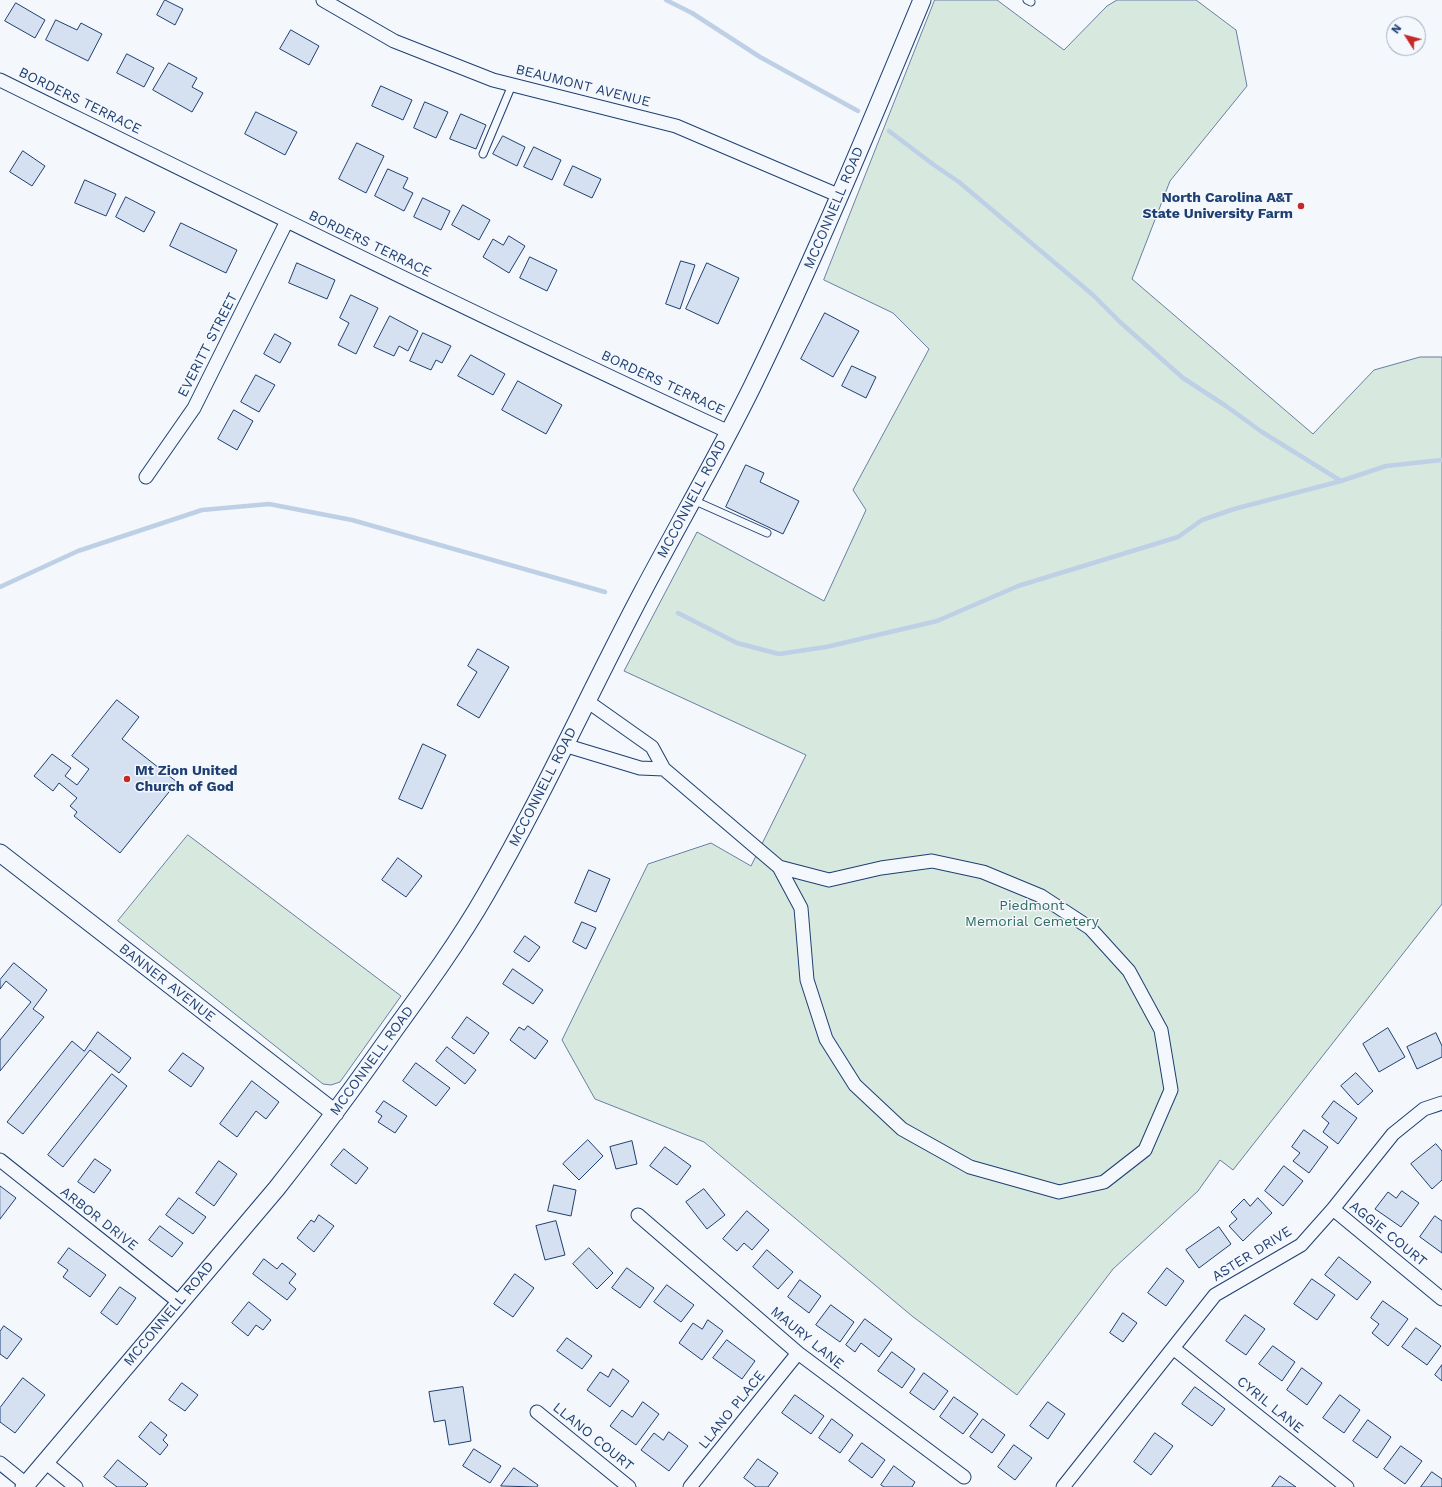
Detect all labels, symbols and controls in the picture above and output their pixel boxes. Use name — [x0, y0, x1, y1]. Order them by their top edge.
north arrow — [1386, 16, 1426, 56]
text: N — [1389, 22, 1404, 36]
street label: BEAUMONT AVENUE — [514, 61, 652, 111]
street label: BORDERS TERRACE — [16, 64, 144, 138]
street label: MCCONNELL ROAD — [801, 144, 867, 272]
place label: North Carolina A&T State University Farm — [1143, 190, 1293, 222]
marker: North Carolina A&T State University Farm — [1296, 201, 1306, 211]
street label: BORDERS TERRACE — [306, 207, 434, 281]
street label: EVERITT STREET — [174, 290, 242, 400]
street label: BORDERS TERRACE — [599, 347, 727, 419]
street label: MCCONNELL ROAD — [654, 437, 730, 561]
street label: MCCONNELL ROAD — [506, 725, 580, 849]
place label: Mt Zion United Church of God — [135, 763, 238, 796]
marker: Mt Zion United Church of God — [122, 774, 132, 784]
park label: Piedmont Memorial Cemetery — [965, 898, 1099, 930]
street label: BANNER AVENUE — [116, 940, 218, 1026]
street label: MCCONNELL ROAD — [327, 1003, 417, 1119]
street label: ARBOR DRIVE — [57, 1184, 141, 1254]
street label: AGGIE COURT — [1346, 1198, 1430, 1270]
street label: ASTER DRIVE — [1209, 1223, 1295, 1285]
street label: MCCONNELL ROAD — [120, 1258, 218, 1370]
street label: MAURY LANE — [767, 1303, 847, 1373]
street label: LLANO PLACE — [695, 1367, 769, 1453]
street label: CYRIL LANE — [1233, 1373, 1307, 1437]
street label: LLANO COURT — [549, 1399, 637, 1475]

